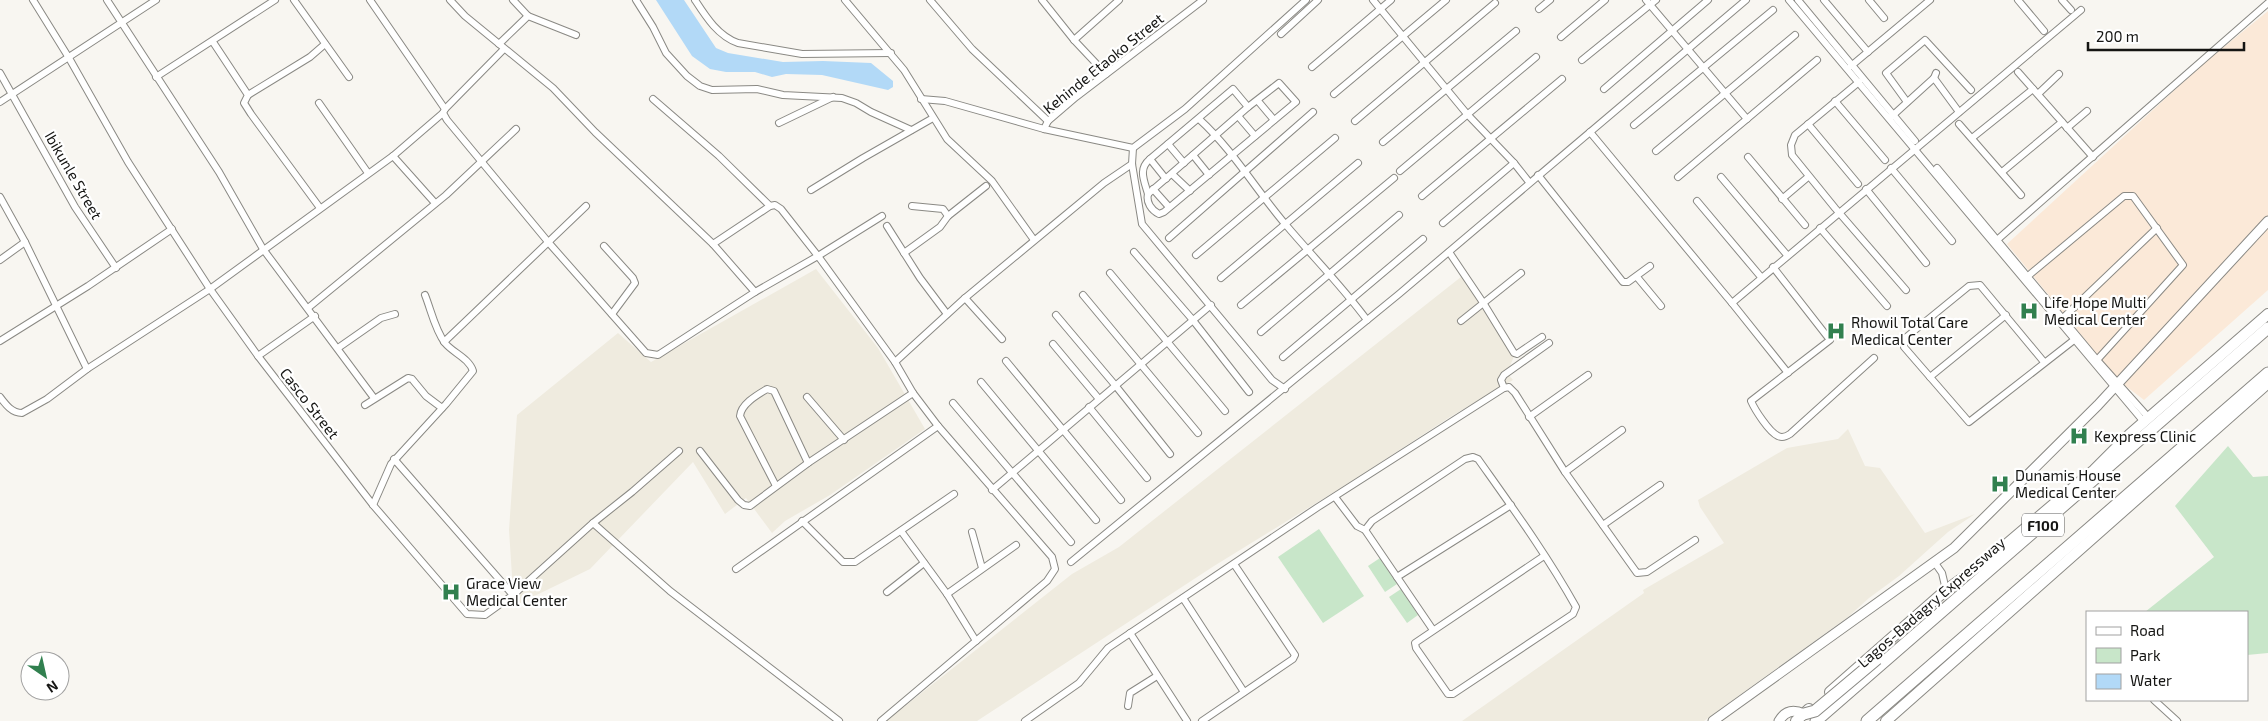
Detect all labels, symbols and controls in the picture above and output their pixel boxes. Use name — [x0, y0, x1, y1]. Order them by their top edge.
street label: Kehinde Etaoko Street — [1039, 9, 1167, 117]
scale bar — [2088, 20, 2244, 52]
text: 200 m — [2096, 27, 2139, 45]
street label: Ibikunle Street — [42, 128, 107, 222]
place label: Life Hope Multi Medical Center — [2044, 293, 2147, 328]
hospital icon: Life Hope Multi Medical Center — [2018, 300, 2040, 322]
place label: Rhowil Total Care Medical Center — [1851, 313, 1968, 348]
hospital icon: Rhowil Total Care Medical Center — [1825, 320, 1847, 342]
street label: Casco Street — [277, 364, 343, 442]
hospital icon: Kexpress Clinic — [2068, 425, 2090, 447]
place label: Kexpress Clinic — [2094, 427, 2196, 445]
place label: Dunamis House Medical Center — [2015, 466, 2121, 501]
hospital icon: Dunamis House Medical Center — [1989, 473, 2011, 495]
road number: F100 — [2022, 514, 2064, 536]
street label: Lagos-Badagry Expressway — [1854, 533, 2008, 671]
place label: Grace View Medical Center — [466, 574, 568, 609]
hospital icon: Grace View Medical Center — [440, 581, 462, 603]
legend — [2086, 611, 2248, 701]
text: Road — [2130, 621, 2165, 639]
text: Park — [2130, 646, 2161, 664]
north arrow — [20, 651, 70, 701]
text: Water — [2130, 671, 2172, 689]
text: N — [44, 677, 61, 697]

